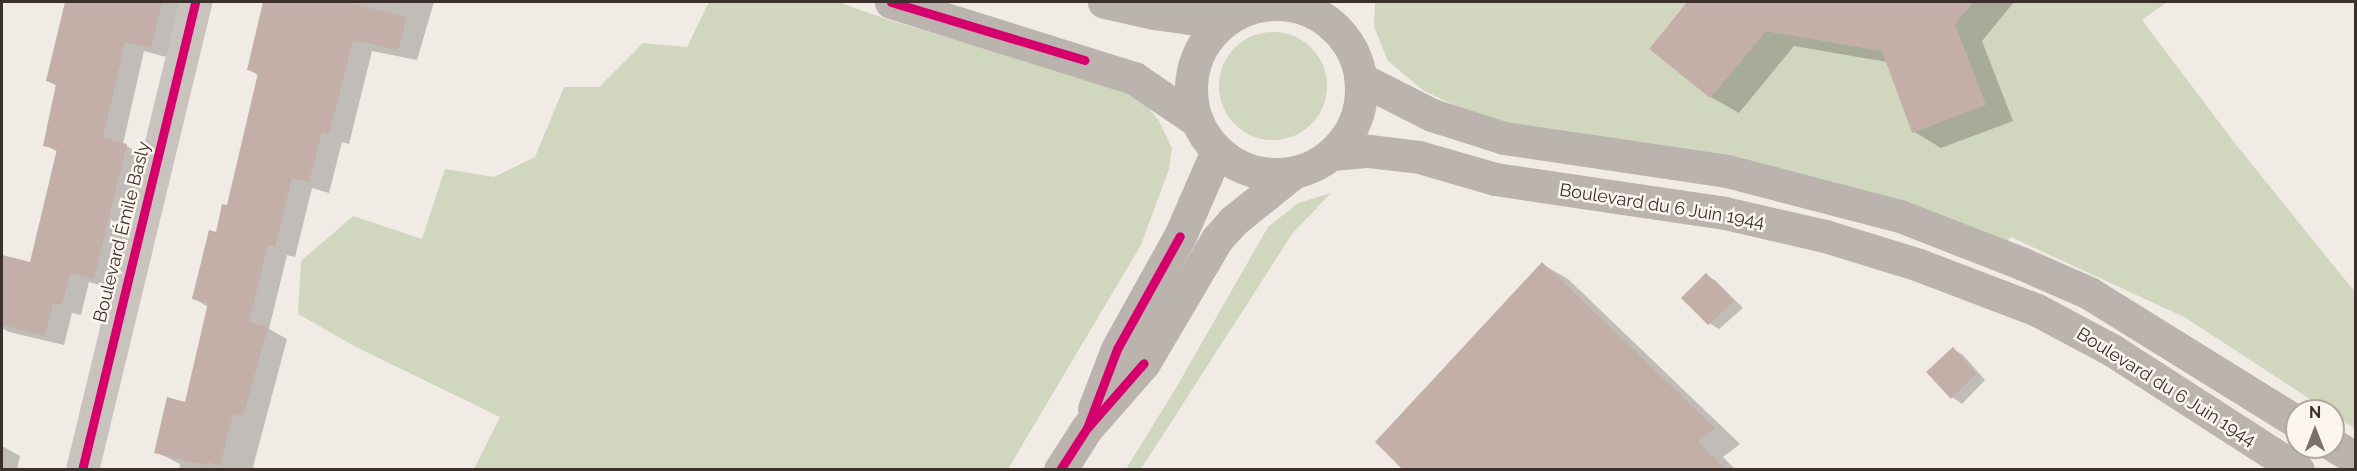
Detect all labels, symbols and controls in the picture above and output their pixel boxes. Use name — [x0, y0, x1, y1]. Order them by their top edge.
street label: Boulevard Émile Basly — [89, 139, 155, 325]
street label: Boulevard du 6 Juin 1944 — [1558, 179, 1766, 233]
street label: Boulevard du 6 Juin 1944 — [2072, 323, 2260, 451]
north arrow — [2285, 399, 2345, 459]
text: N — [2309, 403, 2321, 422]

